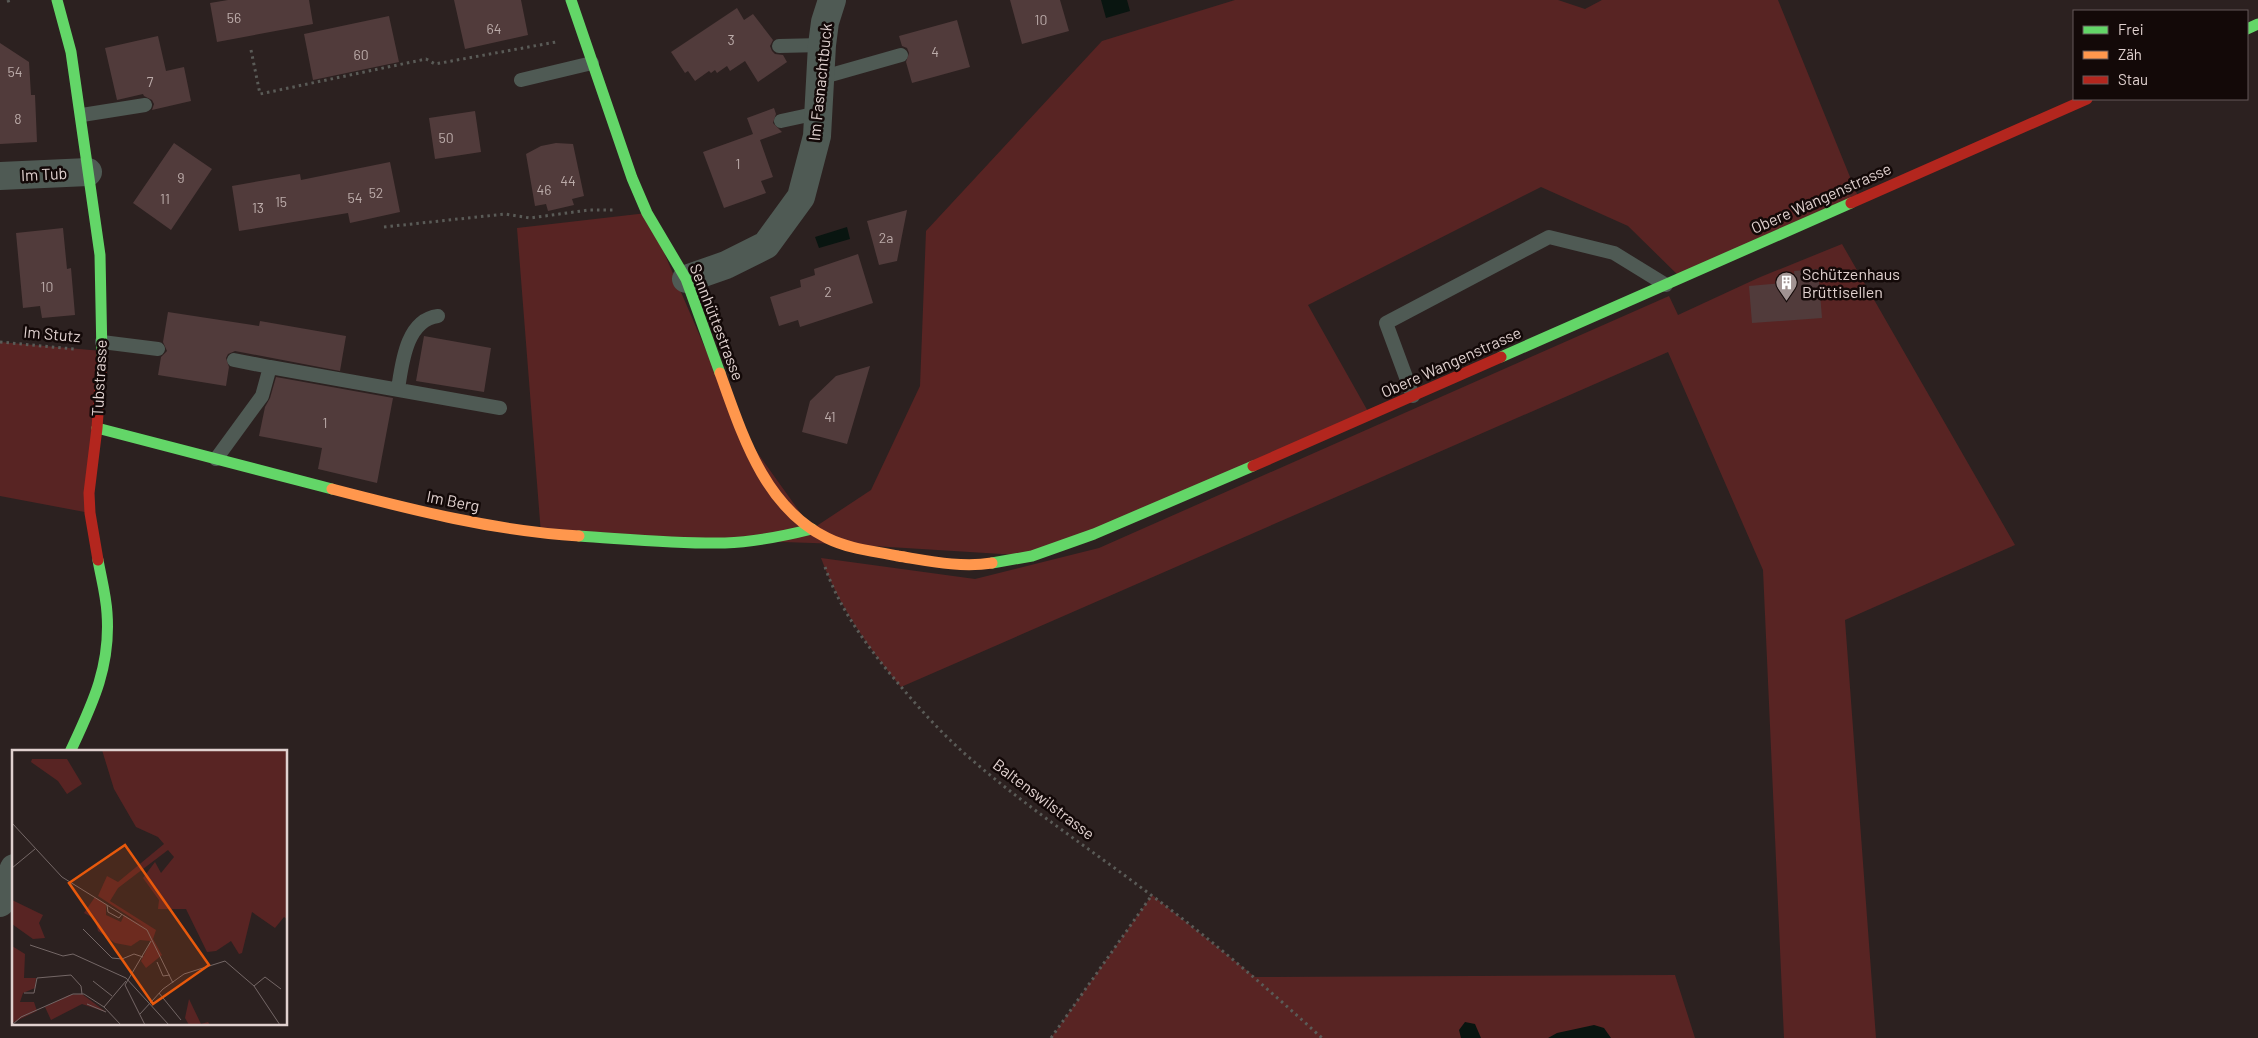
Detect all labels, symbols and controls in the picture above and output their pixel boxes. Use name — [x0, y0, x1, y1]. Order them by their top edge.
house number: 56 — [227, 9, 241, 26]
legend — [2073, 10, 2248, 100]
house number: 10 — [1035, 11, 1047, 28]
house number: 64 — [487, 20, 501, 37]
text: Frei — [2118, 20, 2144, 38]
street label: Im Fasnachtbuck — [804, 22, 835, 142]
house number: 3 — [727, 31, 735, 48]
house number: 4 — [931, 43, 939, 60]
text: Zäh — [2118, 45, 2142, 63]
house number: 60 — [353, 46, 369, 63]
house number: 54 — [8, 63, 22, 80]
text: Stau — [2118, 70, 2148, 88]
house number: 7 — [147, 73, 154, 90]
house number: 8 — [14, 110, 22, 127]
house number: 50 — [438, 129, 454, 146]
house number: 1 — [736, 155, 740, 172]
street label: Obere Wangenstrasse — [1748, 158, 1894, 237]
street label: Im Tub — [20, 163, 68, 184]
house number: 9 — [177, 169, 185, 186]
house number: 44 — [560, 172, 576, 189]
house number: 46 — [537, 181, 551, 198]
house number: 52 — [369, 184, 383, 201]
house number: 54 — [348, 189, 362, 206]
house number: 11 — [160, 190, 170, 207]
house number: 15 — [275, 193, 287, 210]
house number: 13 — [252, 199, 264, 216]
house number: 2a — [879, 229, 893, 246]
street label: Sennhüttestrasse — [687, 261, 748, 383]
place label: Schützenhaus Brüttisellen — [1802, 264, 1900, 301]
building icon: Schützenhaus Brüttisellen — [1774, 271, 1798, 302]
house number: 10 — [41, 278, 53, 295]
house number: 2 — [824, 283, 832, 300]
street label: Im Stutz — [23, 322, 81, 345]
street label: Obere Wangenstrasse — [1378, 322, 1524, 401]
street label: Tubstrasse — [87, 339, 110, 417]
house number: 41 — [824, 408, 836, 425]
house number: 1 — [323, 414, 327, 431]
street label: Im Berg — [425, 486, 481, 515]
inset map — [12, 750, 288, 1026]
street label: Baltenswilstrasse — [990, 754, 1099, 843]

